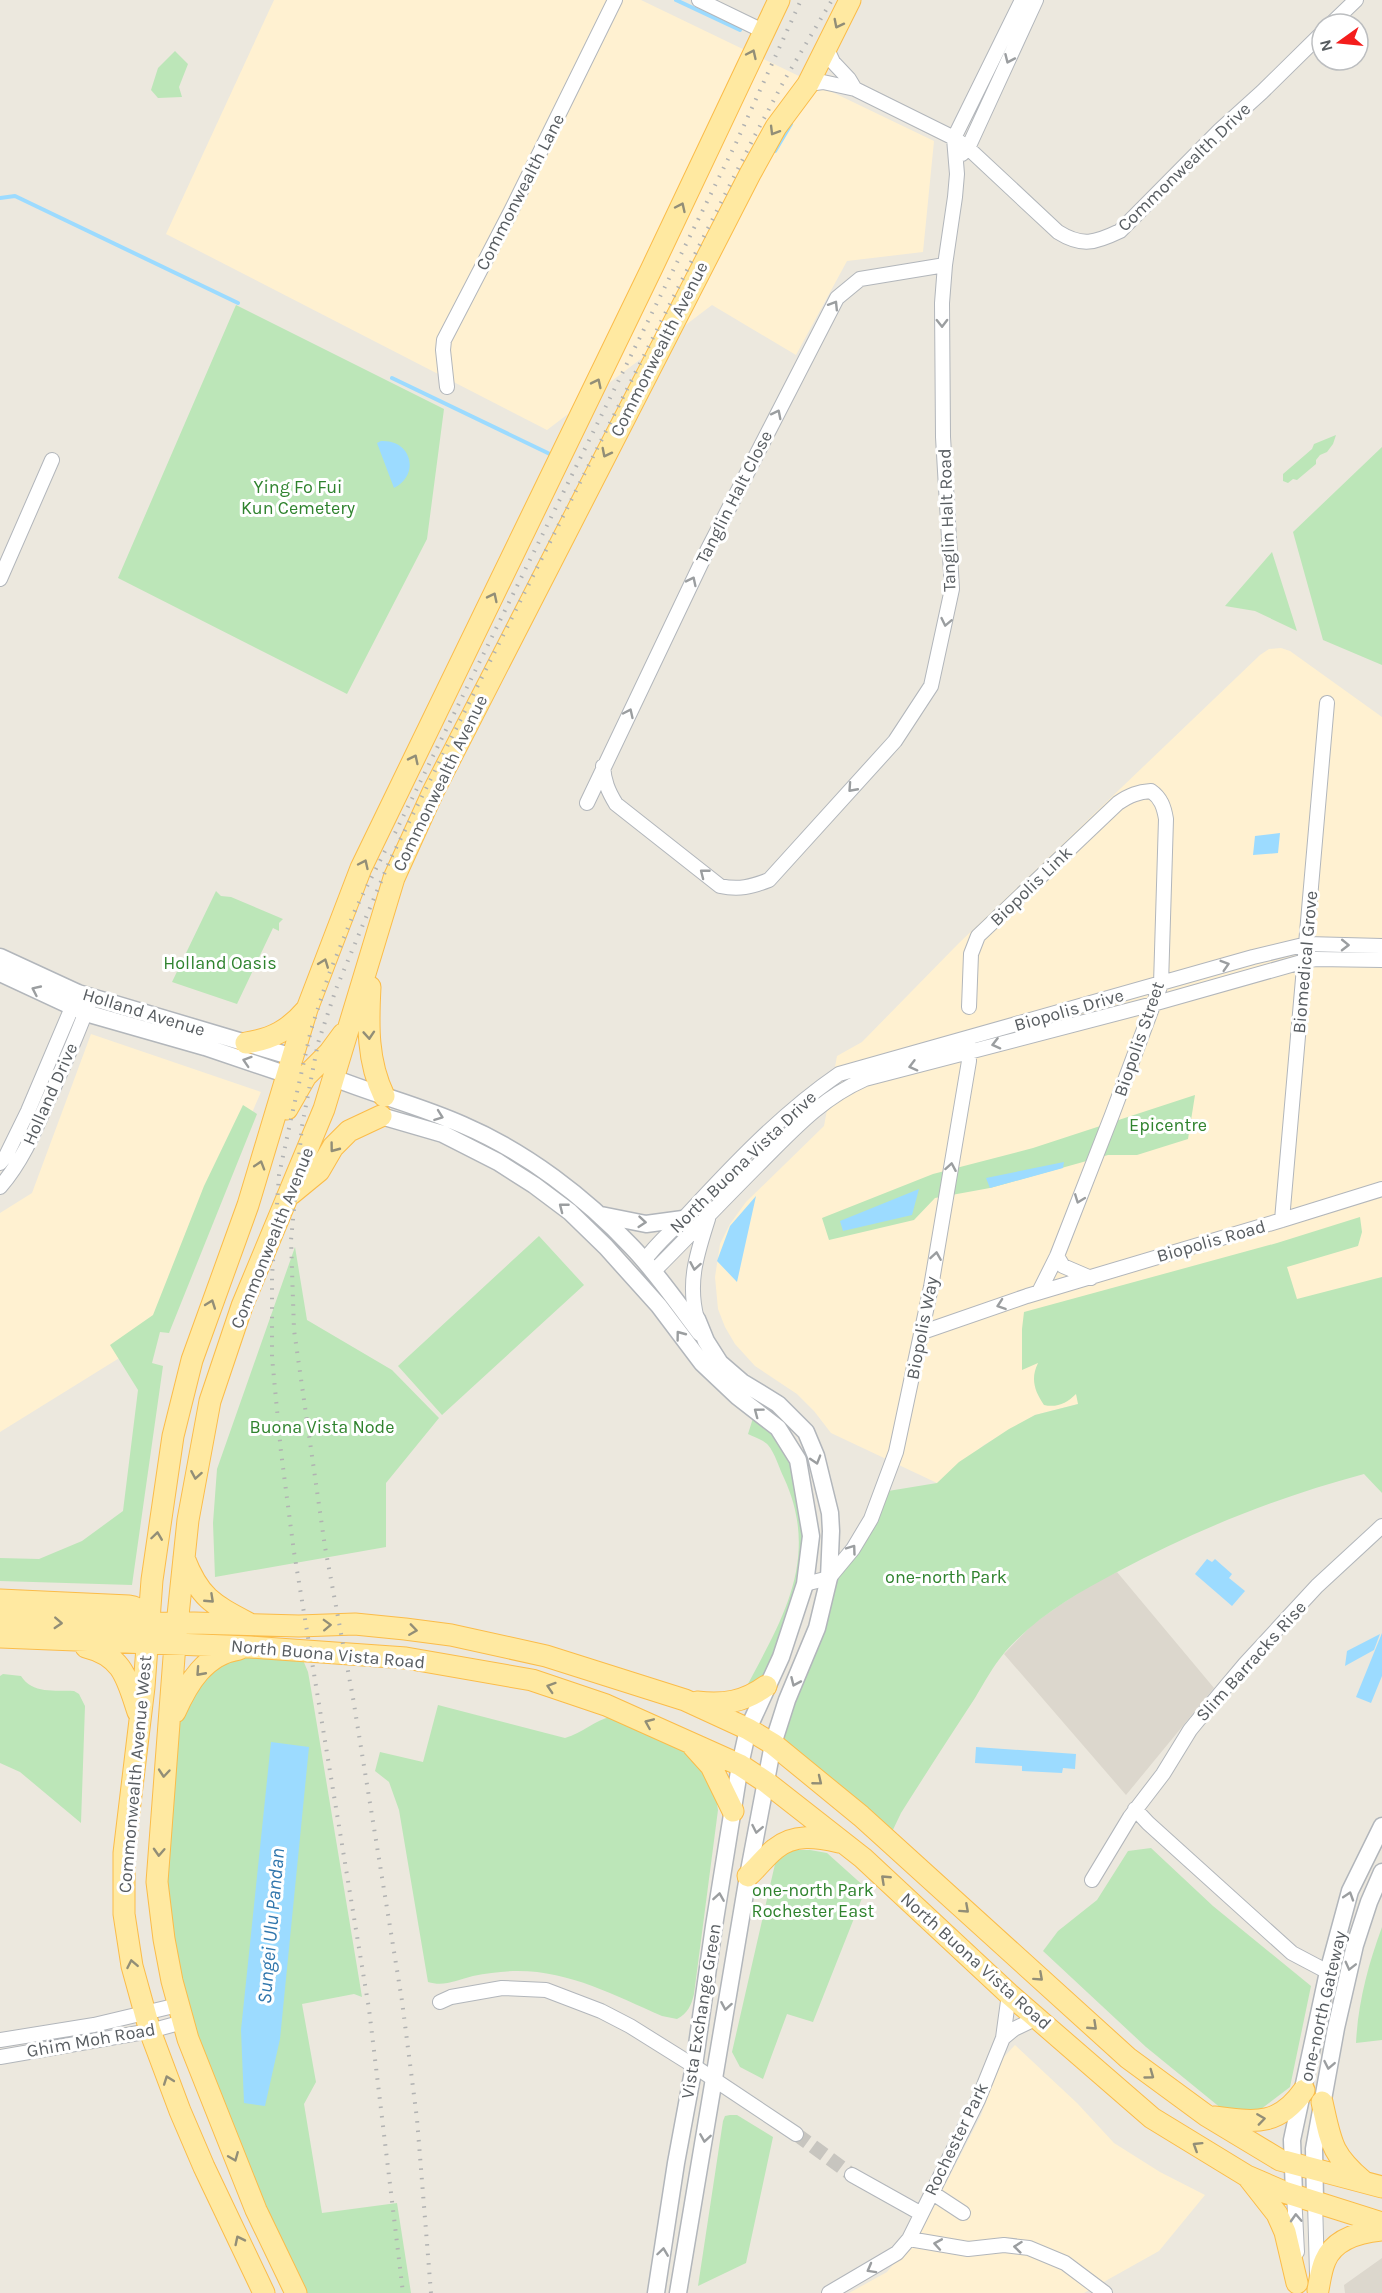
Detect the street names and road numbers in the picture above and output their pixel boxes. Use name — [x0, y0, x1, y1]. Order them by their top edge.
street label: Commonwealth Drive — [1113, 98, 1255, 236]
street label: Commonwealth Lane — [471, 110, 569, 274]
street label: Commonwealth Avenue — [605, 258, 713, 440]
street label: Tanglin Halt Close — [691, 427, 777, 567]
street label: Tanglin Halt Road — [934, 448, 960, 592]
street label: Commonwealth Avenue — [388, 691, 492, 875]
street label: Biopolis Link — [985, 841, 1077, 931]
street label: Biomedical Grove — [1288, 890, 1322, 1034]
street label: Biopolis Street — [1109, 978, 1169, 1099]
street label: Holland Avenue — [80, 983, 208, 1041]
street label: Biopolis Drive — [1012, 984, 1126, 1036]
street label: Holland Drive — [18, 1039, 82, 1149]
street label: North Buona Vista Drive — [665, 1086, 821, 1238]
street label: Commonwealth Avenue — [226, 1144, 318, 1332]
street label: Biopolis Road — [1154, 1215, 1268, 1267]
street label: Biopolis Way — [901, 1274, 943, 1381]
street label: Slim Barracks Rise — [1191, 1596, 1311, 1726]
street label: North Buona Vista Road — [230, 1635, 426, 1673]
street label: Commonwealth Avenue West — [114, 1654, 156, 1894]
street label: North Buona Vista Road — [896, 1888, 1056, 2034]
street label: Vista Exchange Green — [676, 1922, 726, 2100]
street label: one-north Gateway — [1295, 1928, 1351, 2084]
street label: Ghim Moh Road — [25, 2018, 157, 2062]
street label: Rochester Park — [919, 2079, 993, 2199]

